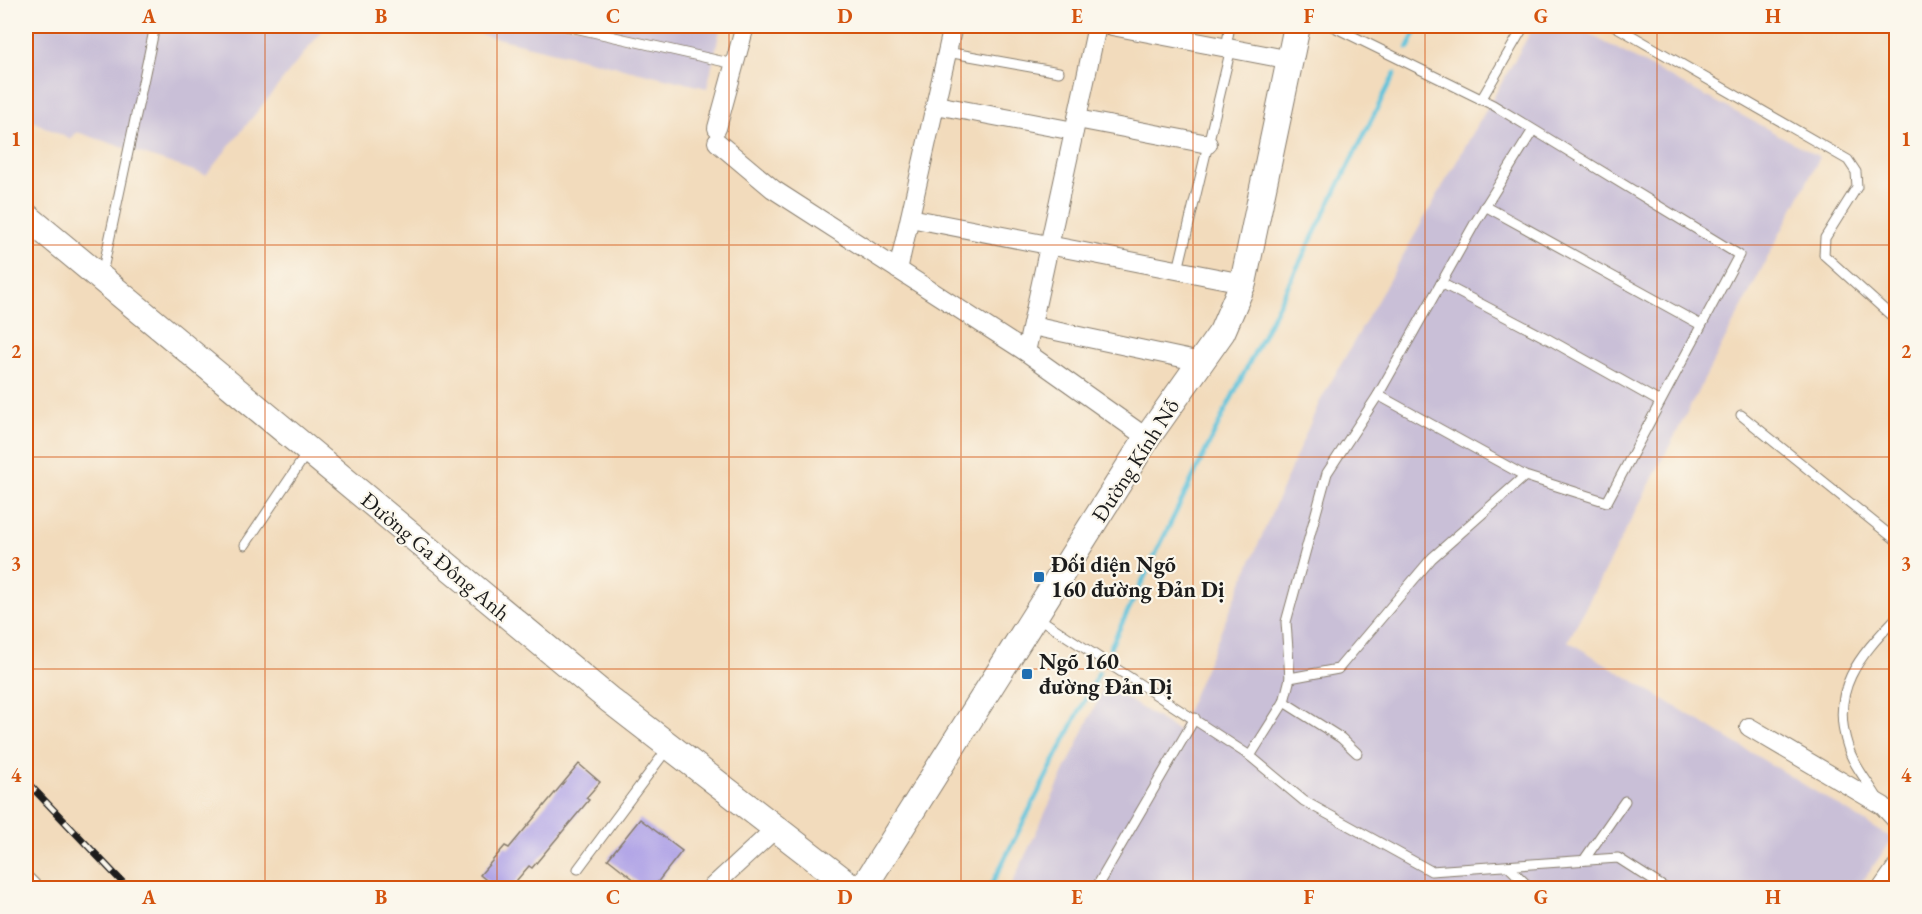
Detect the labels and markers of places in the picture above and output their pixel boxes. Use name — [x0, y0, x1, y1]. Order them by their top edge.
place label: Đối diện Ngõ 160 đường Đản Dị — [1051, 550, 1225, 604]
marker: Đối diện Ngõ 160 đường Đản Dị — [1032, 570, 1046, 584]
place label: Ngõ 160 đường Đản Dị — [1039, 647, 1173, 701]
marker: Ngõ 160 đường Đản Dị — [1020, 667, 1034, 681]

